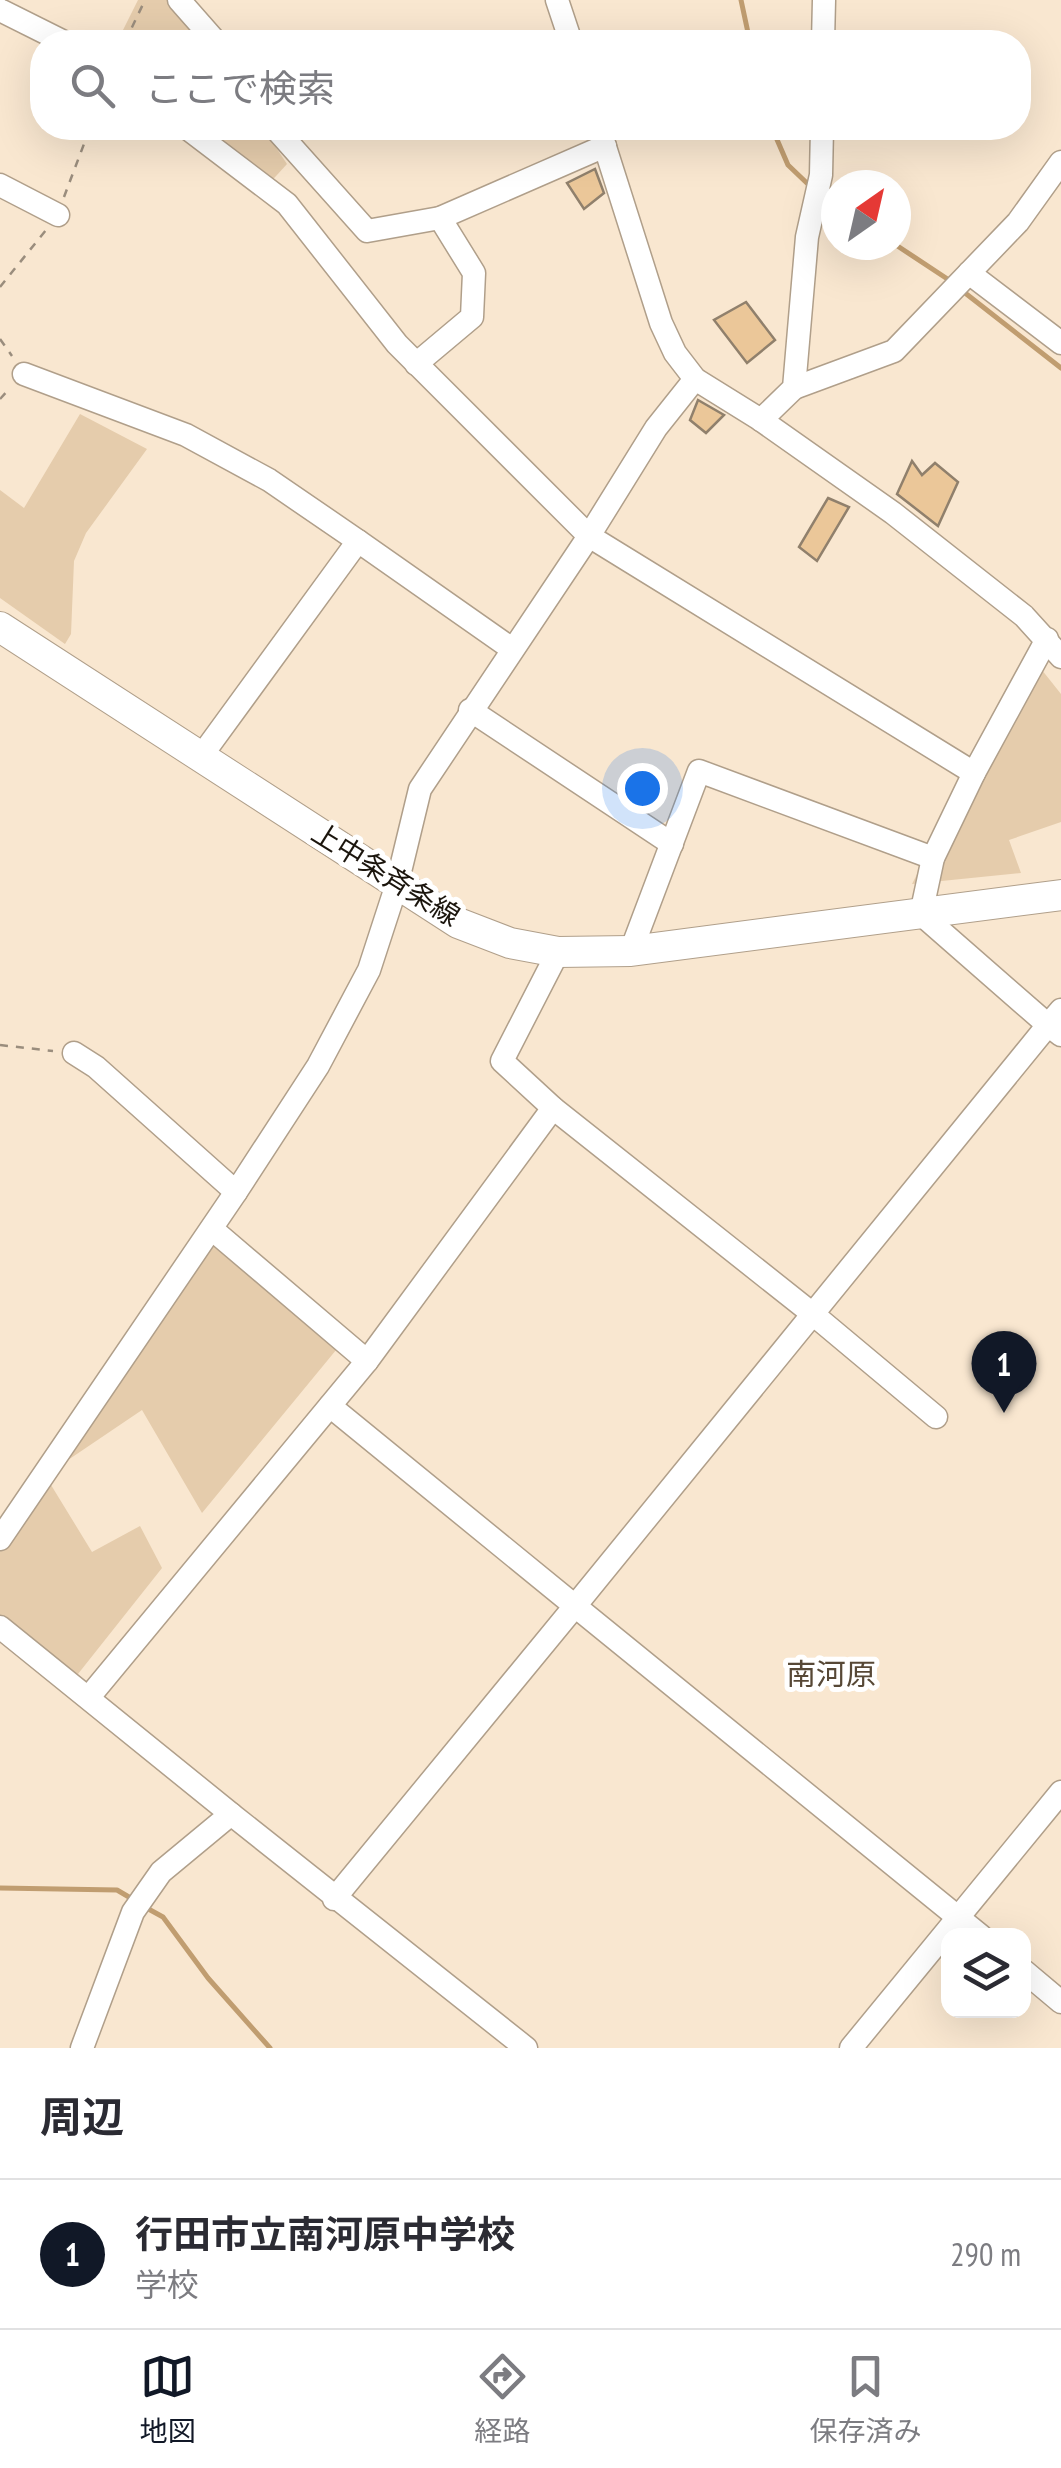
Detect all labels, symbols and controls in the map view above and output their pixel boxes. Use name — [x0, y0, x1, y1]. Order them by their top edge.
search box — [30, 30, 1031, 140]
icon: search — [65, 58, 120, 113]
text: ここで検索 — [145, 63, 335, 112]
north arrow — [821, 170, 911, 260]
your location — [617, 763, 668, 814]
street label: 上中条斉条線 — [305, 813, 467, 934]
pin: 1 — [972, 1330, 1036, 1413]
district label: 南河原 — [786, 1654, 876, 1693]
map controls — [941, 1928, 1031, 2018]
button: layers — [941, 1928, 1031, 2018]
text: 周辺 — [40, 2089, 124, 2144]
text: 行田市立南河原中学校 — [135, 2209, 515, 2258]
text: 1 — [65, 2233, 80, 2275]
text: 290 m — [950, 2233, 1021, 2275]
text: 学校 — [135, 2263, 199, 2305]
tab: 地図 — [139, 2349, 196, 2449]
tab: 経路 — [474, 2349, 531, 2449]
tab: 保存済み — [809, 2349, 922, 2449]

